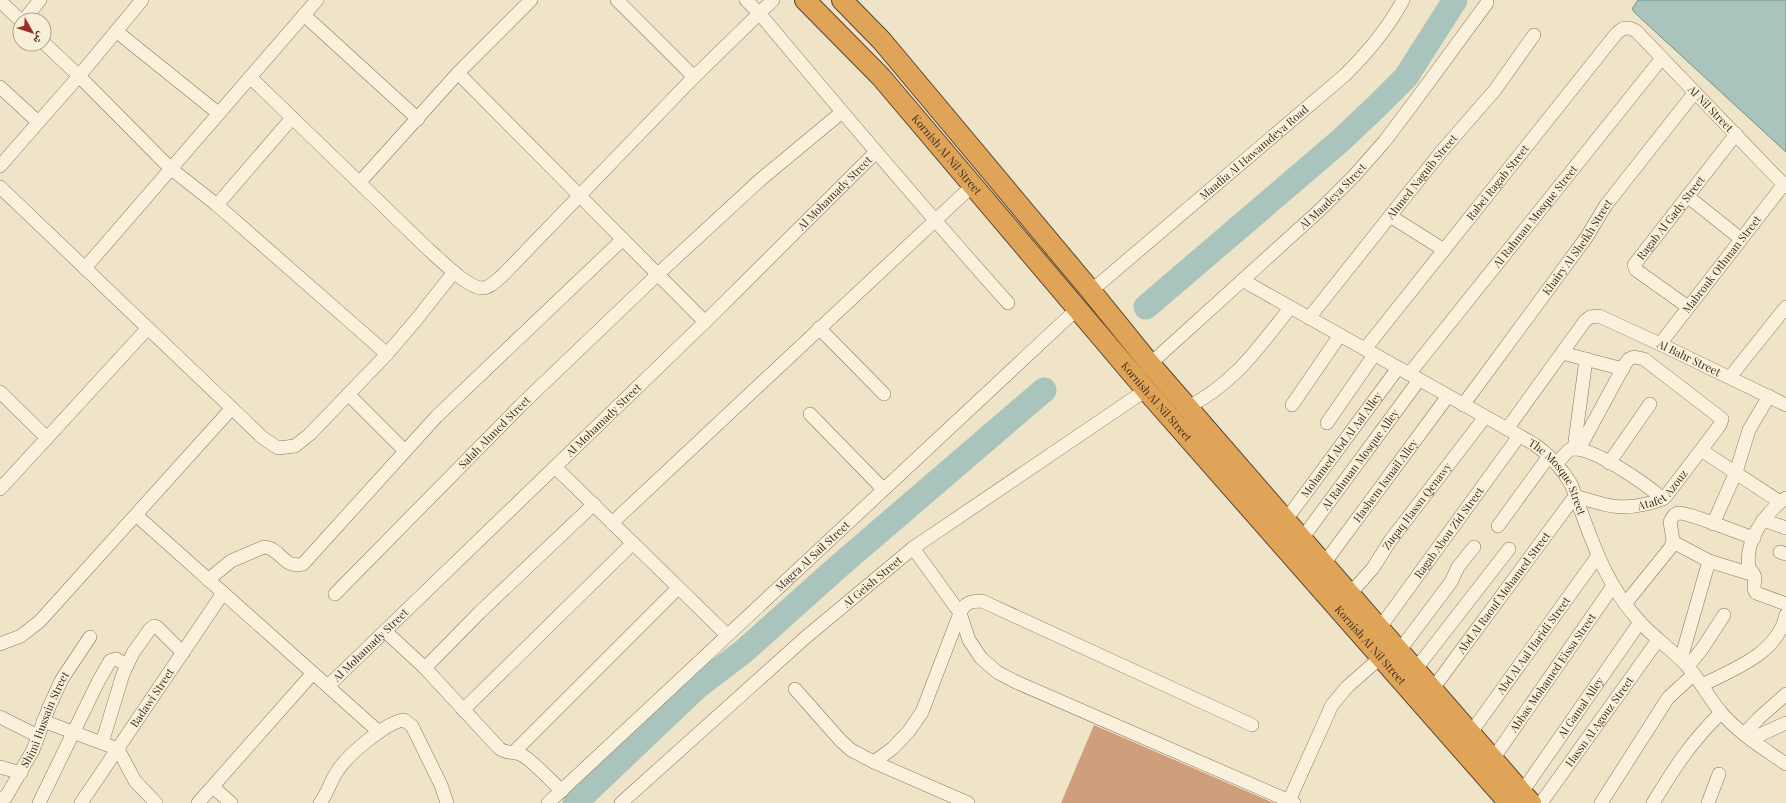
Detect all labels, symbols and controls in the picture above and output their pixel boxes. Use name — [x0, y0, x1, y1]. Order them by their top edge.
north arrow — [12, 12, 52, 52]
text: ش — [30, 29, 50, 48]
street label: Al Nil Street — [1684, 81, 1737, 135]
street label: Maadia Al Hawamdeya Road — [1196, 101, 1312, 203]
street label: Kornish Al Nil Street — [909, 111, 986, 198]
street label: Ahmed Naguib Street — [1382, 131, 1460, 223]
street label: Rabei Ragab Street — [1463, 141, 1532, 223]
street label: Al Mohamady Street — [793, 152, 875, 234]
street label: Al Maadeya Street — [1295, 160, 1369, 233]
street label: Al Rahman Mosque Street — [1489, 162, 1581, 271]
street label: Ragab Al Gady Street — [1633, 172, 1708, 263]
street label: Khairy Al Sheikh Street — [1539, 195, 1615, 298]
street label: Mabrouk Othman Street — [1679, 212, 1764, 316]
street label: Al Bahr Street — [1654, 335, 1723, 379]
street label: Kornish Al Nil Street — [1118, 358, 1196, 444]
street label: Al Mohamady Street — [561, 380, 644, 460]
street label: Mohamed Abd Al Aal Alley — [1297, 388, 1385, 500]
street label: Salah Ahmed Street — [455, 392, 533, 471]
street label: Al Rahman Mosque Alley — [1317, 405, 1402, 513]
street label: Hashem Ismail Alley — [1349, 435, 1421, 525]
street label: The Mosque Street — [1526, 435, 1590, 517]
street label: Zuqaq Hassn Qenawy — [1378, 459, 1455, 552]
street label: Atafet Azouz — [1635, 466, 1691, 513]
street label: Ragab Abou Zid Street — [1410, 484, 1487, 581]
street label: Magra Al Sail Street — [772, 517, 853, 594]
street label: Abd Al Raouf Mohamed Street — [1453, 528, 1553, 657]
street label: Al Geish Street — [838, 552, 905, 611]
street label: Abd Al Aal Haridi Street — [1492, 593, 1573, 698]
street label: Kornish Al Nil Street — [1332, 602, 1410, 688]
street label: Al Mohamady Street — [328, 605, 411, 685]
street label: Abbas Mohamed Eissa Street — [1505, 610, 1599, 736]
street label: Badawi Street — [126, 665, 177, 730]
street label: Shimi Hussain Street — [17, 668, 72, 770]
street label: Al Gamal Alley — [1553, 673, 1607, 741]
street label: Hassn Al Agouz Street — [1561, 673, 1636, 770]

